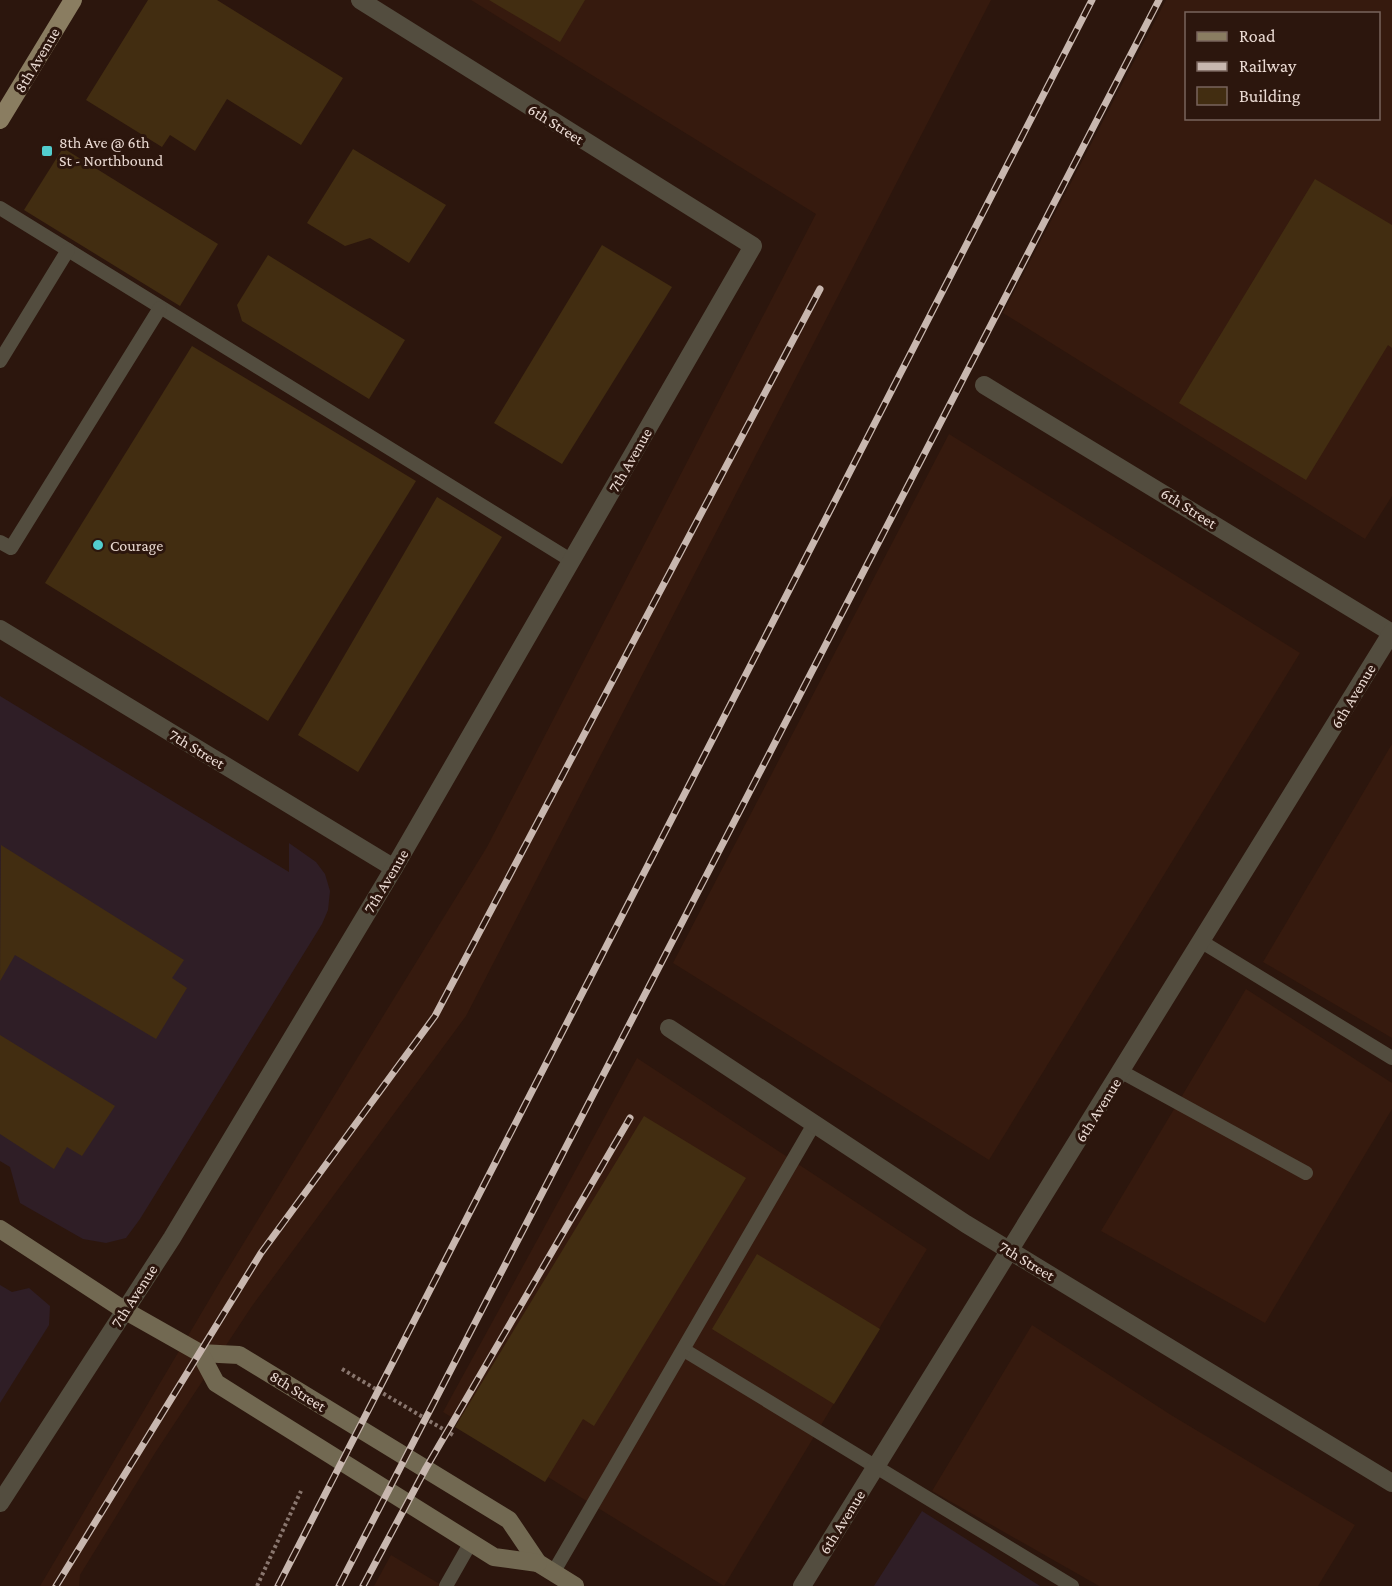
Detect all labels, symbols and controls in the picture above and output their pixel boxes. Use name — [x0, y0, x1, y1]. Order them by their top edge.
legend — [1185, 12, 1380, 120]
street label: 8th Avenue — [11, 25, 63, 95]
text: Road — [1239, 26, 1276, 46]
text: Railway — [1239, 56, 1297, 76]
text: Building — [1239, 86, 1301, 106]
street label: 6th Street — [525, 100, 588, 148]
place label: 8th Ave @ 6th St - Northbound — [59, 134, 164, 169]
marker: 8th Ave @ 6th St - Northbound — [40, 144, 54, 158]
street label: 7th Avenue — [605, 425, 655, 495]
street label: 6th Street — [1158, 484, 1221, 532]
place label: Courage — [110, 537, 163, 555]
marker: Courage — [91, 538, 105, 552]
street label: 6th Avenue — [1327, 661, 1379, 731]
street label: 7th Street — [166, 726, 228, 773]
street label: 7th Avenue — [360, 846, 412, 916]
street label: 6th Avenue — [1072, 1075, 1124, 1145]
street label: 7th Street — [996, 1238, 1058, 1285]
street label: 7th Avenue — [107, 1261, 161, 1331]
street label: 8th Street — [267, 1367, 330, 1415]
street label: 6th Avenue — [816, 1487, 868, 1557]

